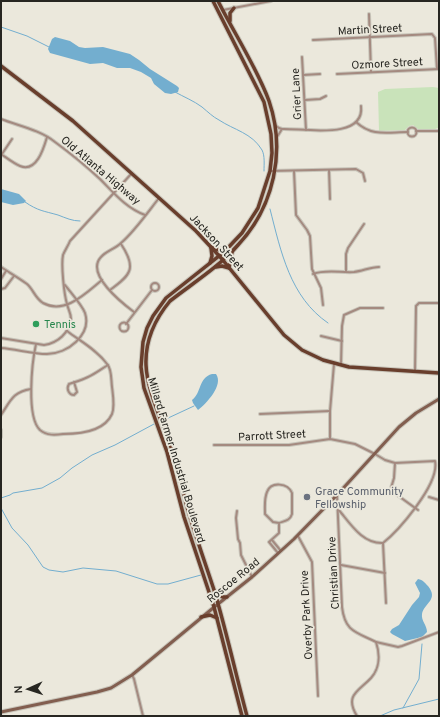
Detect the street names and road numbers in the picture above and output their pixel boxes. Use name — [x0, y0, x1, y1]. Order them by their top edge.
street label: Martin Street — [337, 21, 403, 39]
street label: Ozmore Street — [351, 55, 423, 73]
street label: Grier Lane — [289, 68, 305, 120]
street label: Old Atlanta Highway — [58, 133, 143, 208]
street label: Jackson Street — [186, 211, 246, 274]
street label: Millard Farmer Industrial Boulevard — [144, 376, 208, 545]
street label: Parrott Street — [238, 427, 306, 445]
street label: Christian Drive — [325, 536, 343, 610]
street label: Roscoe Road — [204, 555, 263, 606]
street label: Overby Park Drive — [298, 570, 316, 660]

